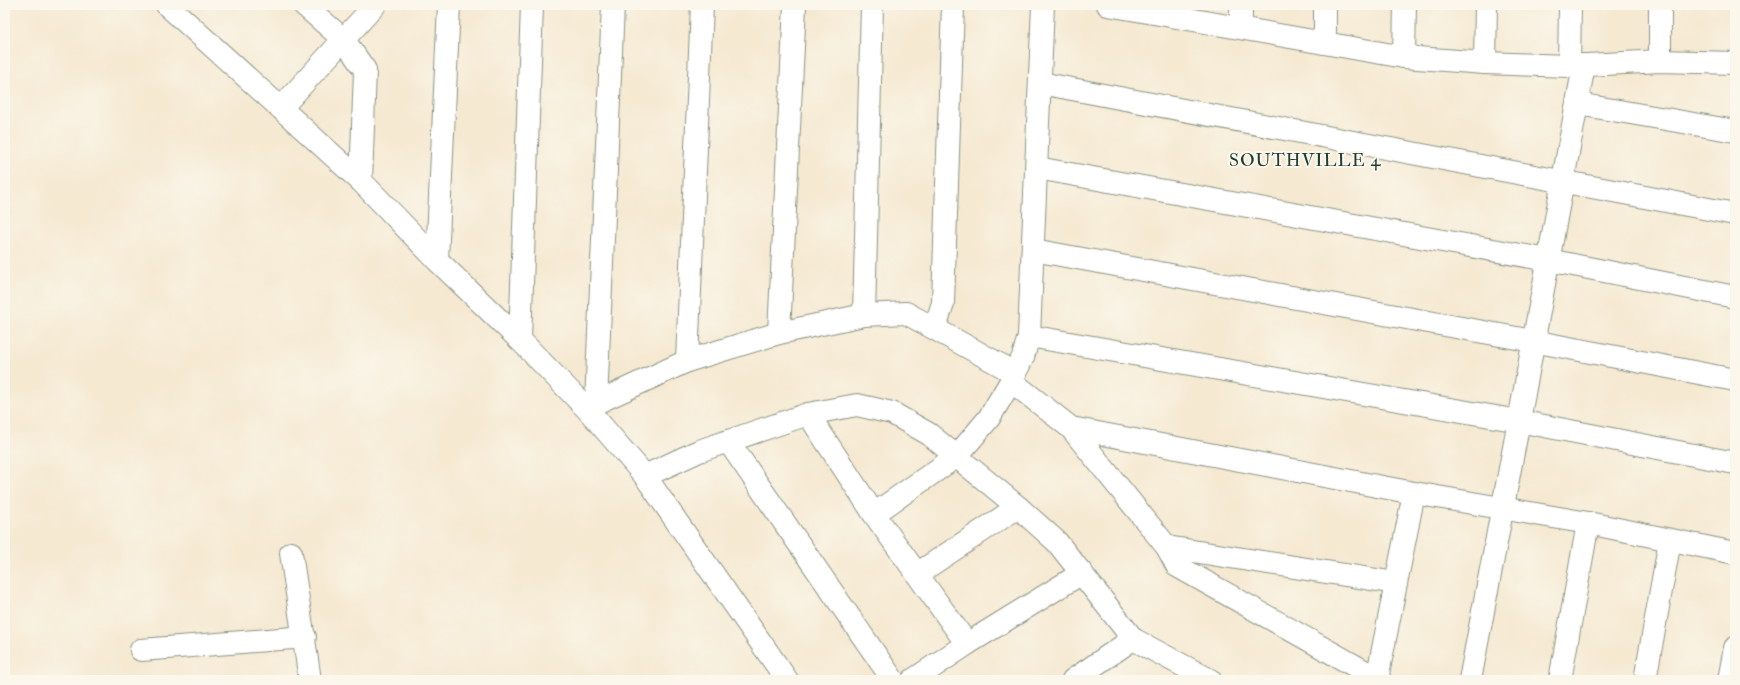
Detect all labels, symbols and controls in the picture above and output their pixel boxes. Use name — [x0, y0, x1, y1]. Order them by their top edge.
district label: SOUTHVILLE 4 — [1229, 149, 1381, 172]

